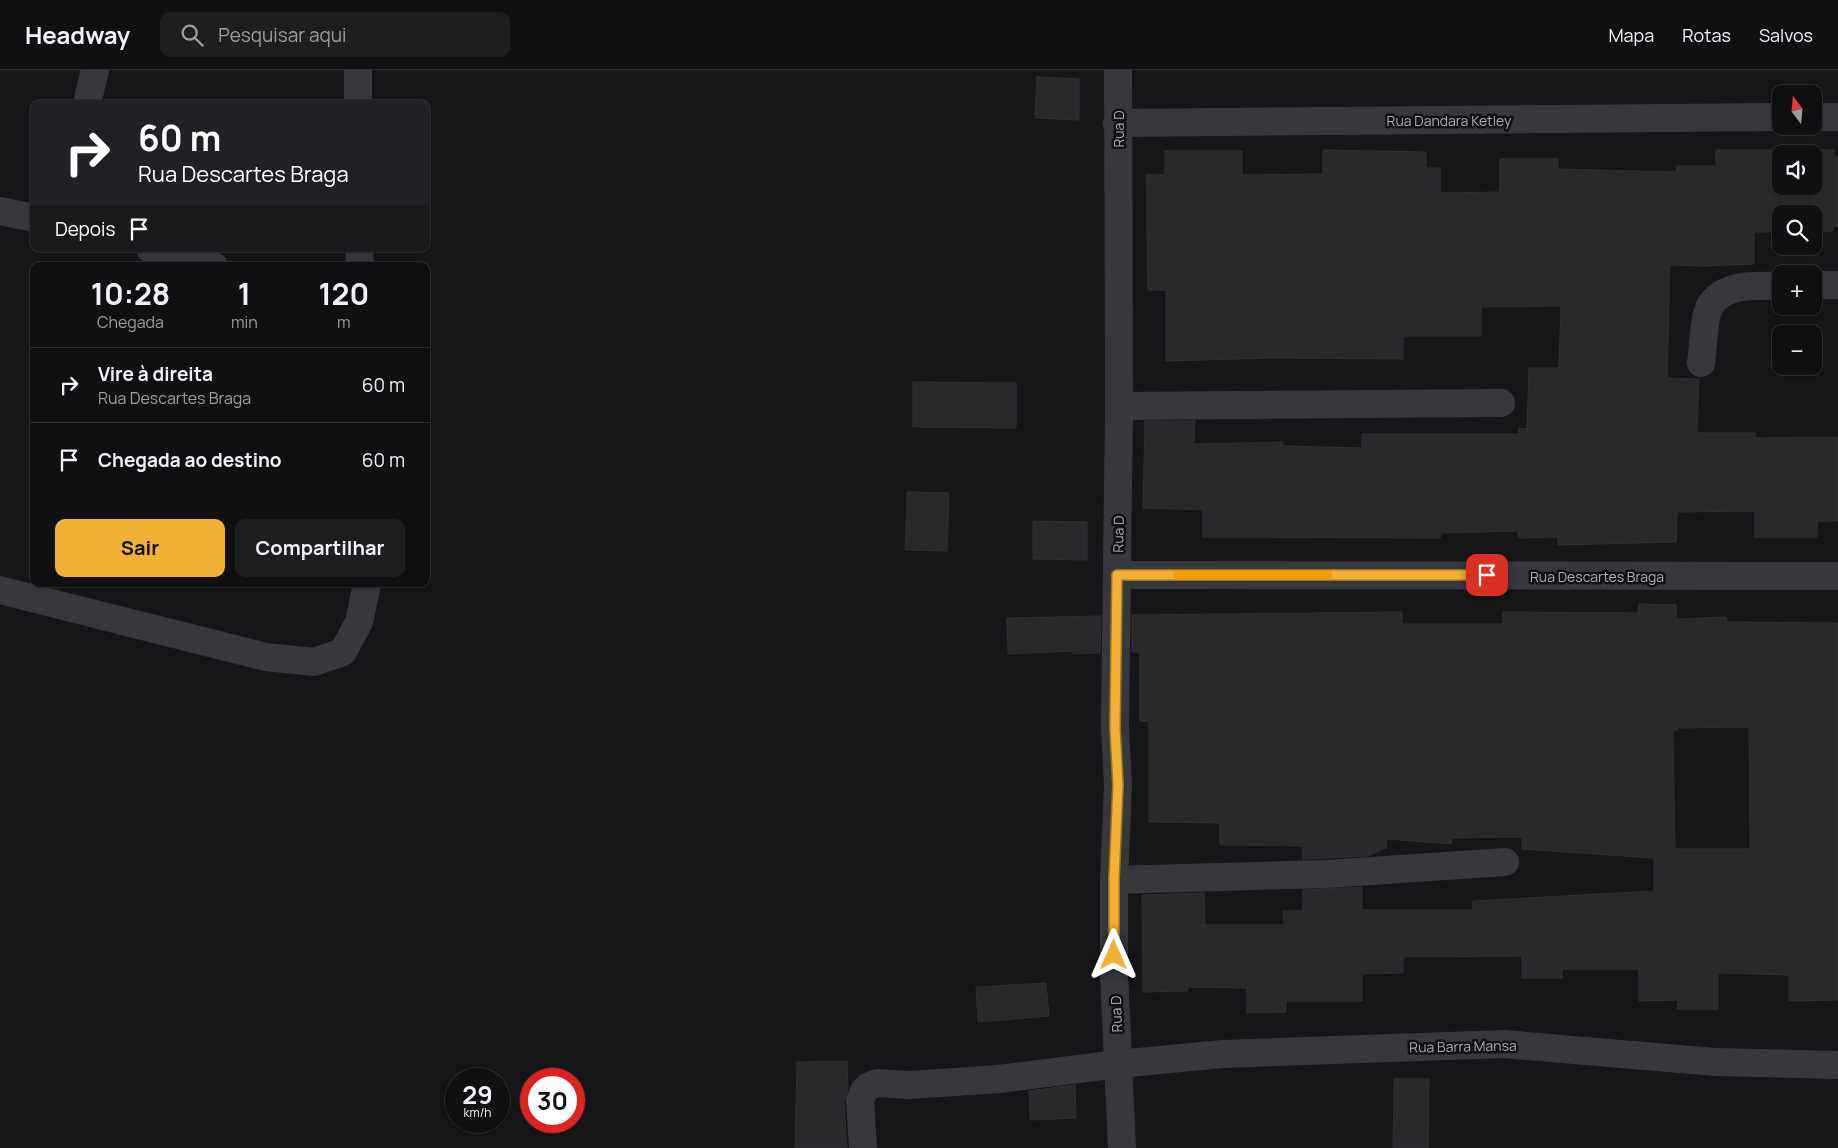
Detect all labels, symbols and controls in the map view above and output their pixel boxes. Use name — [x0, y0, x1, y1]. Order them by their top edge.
search box — [160, 12, 510, 57]
text: Headway — [25, 18, 130, 51]
icon: search — [178, 21, 206, 49]
text: Pesquisar aqui — [218, 22, 346, 48]
text: Mapa — [1608, 23, 1654, 47]
text: Rotas — [1682, 23, 1731, 47]
text: Salvos — [1759, 23, 1813, 47]
north arrow — [1772, 85, 1822, 135]
map controls — [1772, 85, 1822, 375]
street label: Rua D — [1109, 110, 1128, 148]
street label: Rua Dandara Ketley — [1387, 111, 1512, 130]
text: 60 m — [138, 114, 221, 162]
icon: right — [55, 120, 120, 185]
button: sound — [1772, 145, 1822, 195]
text: Rua Descartes Braga — [138, 159, 349, 189]
button: search — [1772, 205, 1822, 255]
icon: arrive — [125, 215, 153, 243]
text: Depois — [55, 216, 115, 242]
button: + — [1772, 265, 1822, 315]
text: 10:28 — [91, 273, 170, 314]
text: 1 — [238, 273, 251, 314]
text: 120 — [318, 273, 369, 314]
text: Chegada — [97, 311, 164, 333]
text: min — [231, 311, 258, 333]
text: m — [337, 311, 351, 333]
button: − — [1772, 325, 1822, 375]
text: Vire à direita — [98, 361, 213, 387]
icon: right — [55, 371, 83, 399]
text: 60 m — [362, 372, 405, 398]
text: Rua Descartes Braga — [98, 387, 251, 409]
icon: arrive — [55, 446, 83, 474]
text: Chegada ao destino — [98, 447, 281, 473]
text: 60 m — [362, 447, 405, 473]
street label: Rua D — [1108, 515, 1128, 553]
button: Sair — [55, 519, 225, 577]
button: Compartilhar — [235, 519, 405, 577]
pin — [1466, 554, 1508, 596]
icon: arrive — [1473, 561, 1501, 589]
street label: Rua Descartes Braga — [1530, 567, 1664, 586]
position arrow — [1087, 928, 1139, 980]
street label: Rua D — [1106, 995, 1126, 1033]
street label: Rua Barra Mansa — [1409, 1036, 1517, 1056]
speed limit sign: 30 — [520, 1068, 585, 1133]
text: 29 — [462, 1077, 493, 1112]
text: km/h — [464, 1104, 491, 1121]

